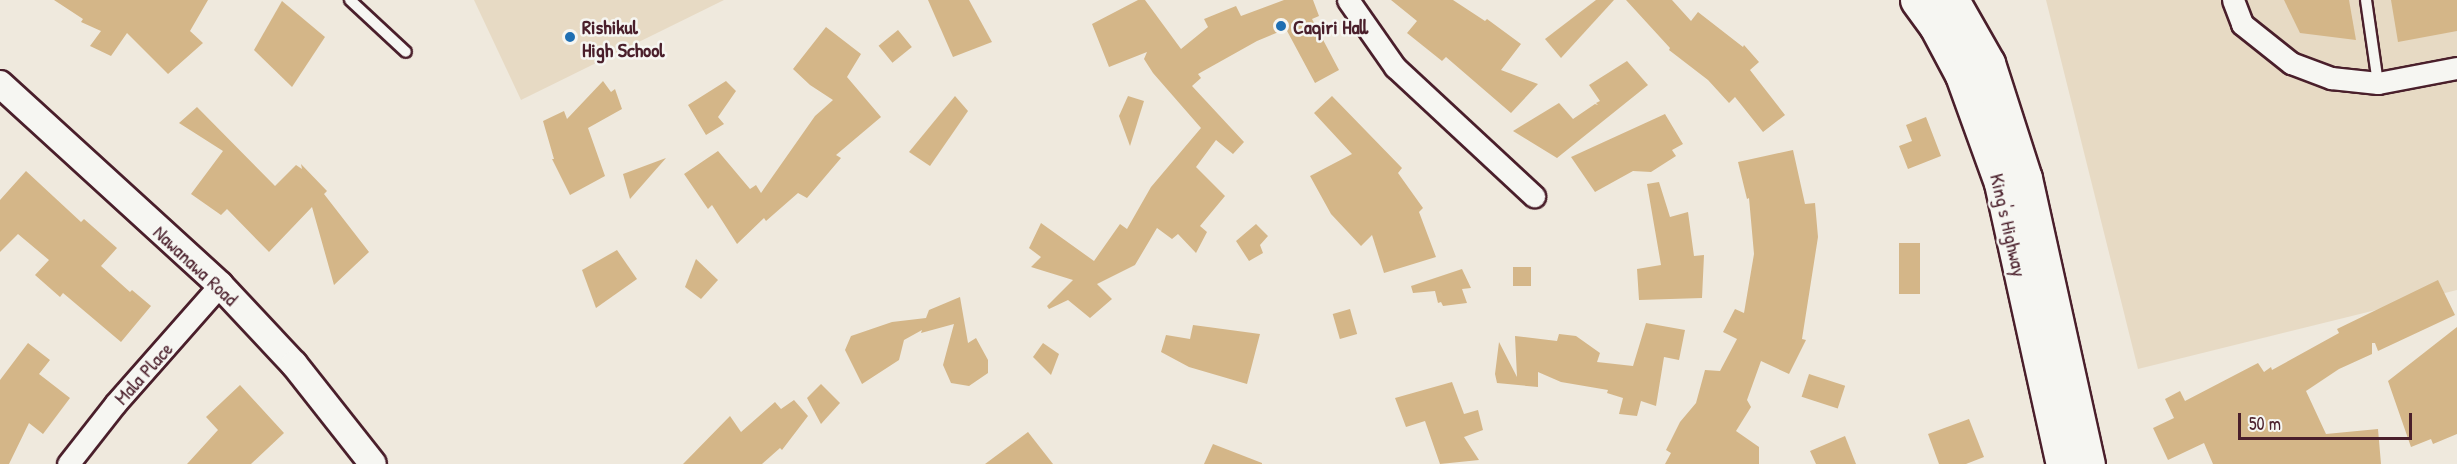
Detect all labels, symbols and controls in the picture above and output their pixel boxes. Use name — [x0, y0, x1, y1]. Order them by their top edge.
place label: Rishikul High School — [582, 14, 665, 61]
place label: Caqiri Hall — [1293, 14, 1368, 38]
marker: Caqiri Hall — [1274, 19, 1288, 33]
marker: Rishikul High School — [563, 30, 577, 44]
street label: King's Highway — [1985, 171, 2033, 279]
street label: Nawanawa Road — [149, 220, 243, 310]
street label: Mala Place — [109, 337, 177, 409]
scale bar — [2241, 401, 2415, 439]
text: 50 m — [2249, 411, 2281, 436]

